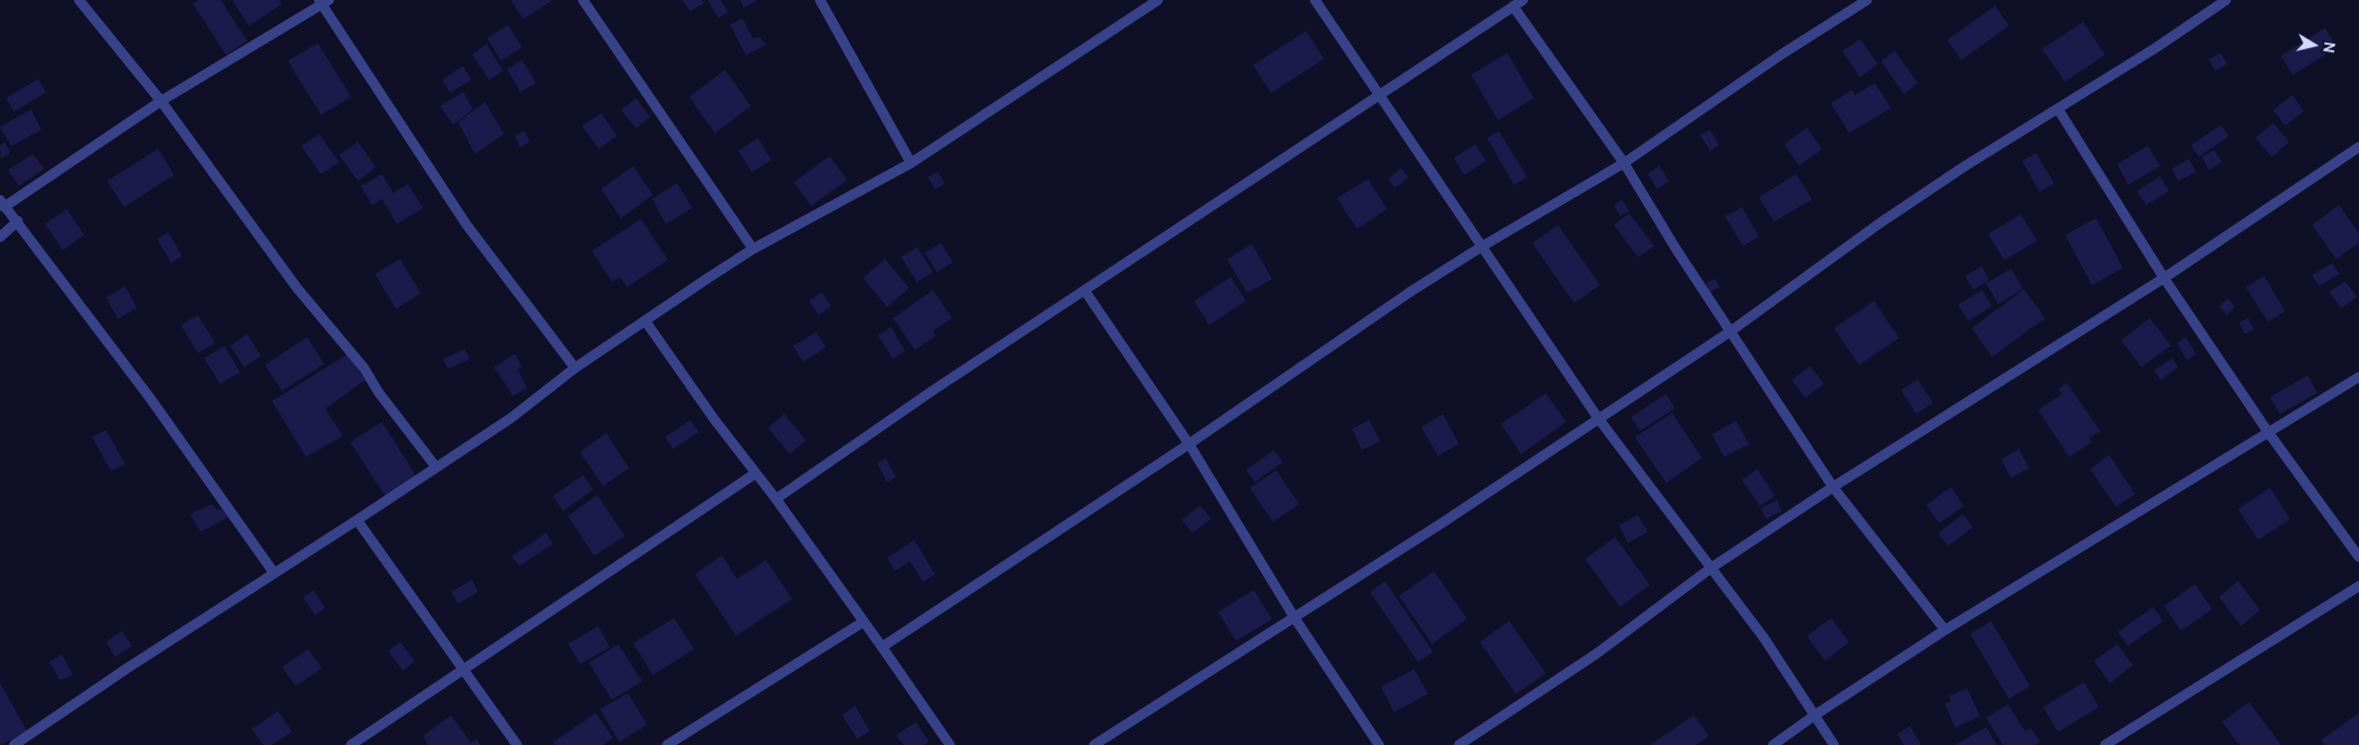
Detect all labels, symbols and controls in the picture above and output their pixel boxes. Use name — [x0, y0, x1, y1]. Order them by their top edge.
north arrow — [2289, 20, 2339, 70]
text: N — [2320, 41, 2338, 54]

